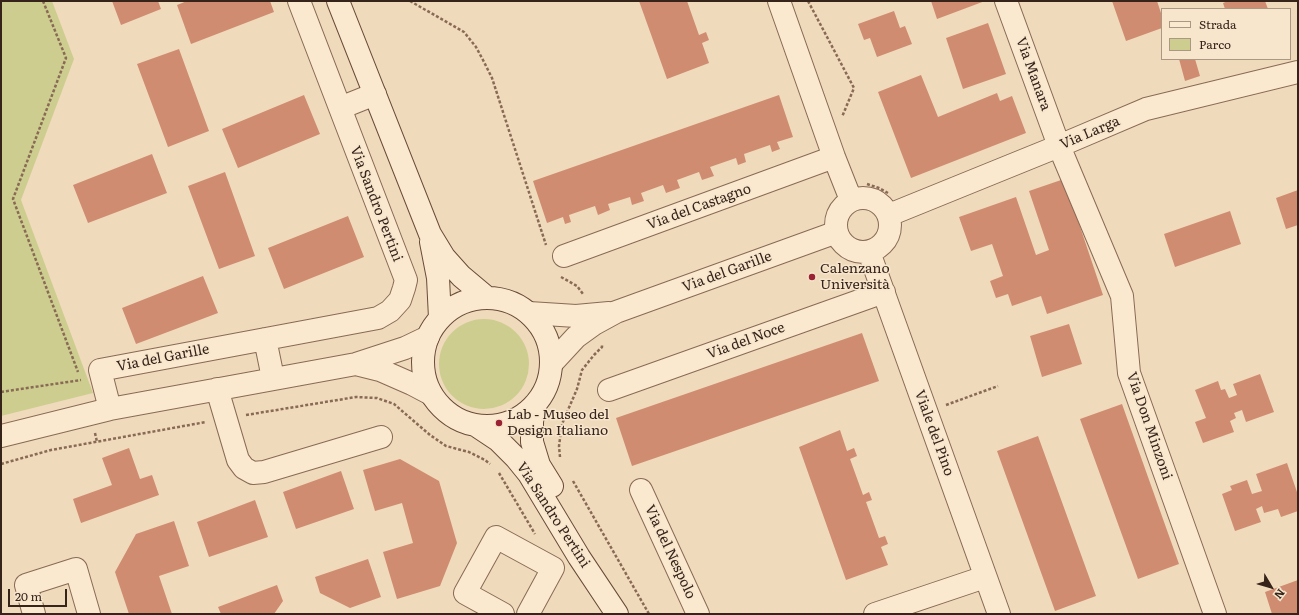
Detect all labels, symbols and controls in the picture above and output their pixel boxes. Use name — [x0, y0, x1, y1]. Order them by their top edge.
legend — [1161, 8, 1291, 60]
text: Strada — [1199, 15, 1237, 33]
street label: Via Manara — [1012, 35, 1054, 113]
text: Parco — [1199, 35, 1231, 53]
street label: Via Larga — [1058, 113, 1122, 153]
street label: Via Sandro Pertini — [346, 144, 406, 264]
street label: Via del Castagno — [645, 180, 753, 234]
street label: Via del Garille — [680, 248, 774, 296]
place label: Calenzano Università — [820, 261, 890, 294]
marker: Calenzano Università — [807, 272, 817, 282]
street label: Via del Noce — [705, 319, 787, 363]
street label: Via del Garille — [115, 341, 211, 375]
street label: Via Don Minzoni — [1123, 370, 1175, 482]
street label: Viale del Pino — [911, 388, 957, 478]
place label: Lab - Museo del Design Italiano — [507, 407, 609, 440]
marker: Lab - Museo del Design Italiano — [494, 418, 504, 428]
street label: Via Sandro Pertini — [513, 459, 593, 571]
street label: Via del Nespolo — [641, 502, 699, 602]
north arrow — [1251, 567, 1291, 607]
scale bar — [10, 581, 69, 607]
text: N — [1271, 586, 1290, 603]
text: 20 m — [15, 587, 42, 605]

